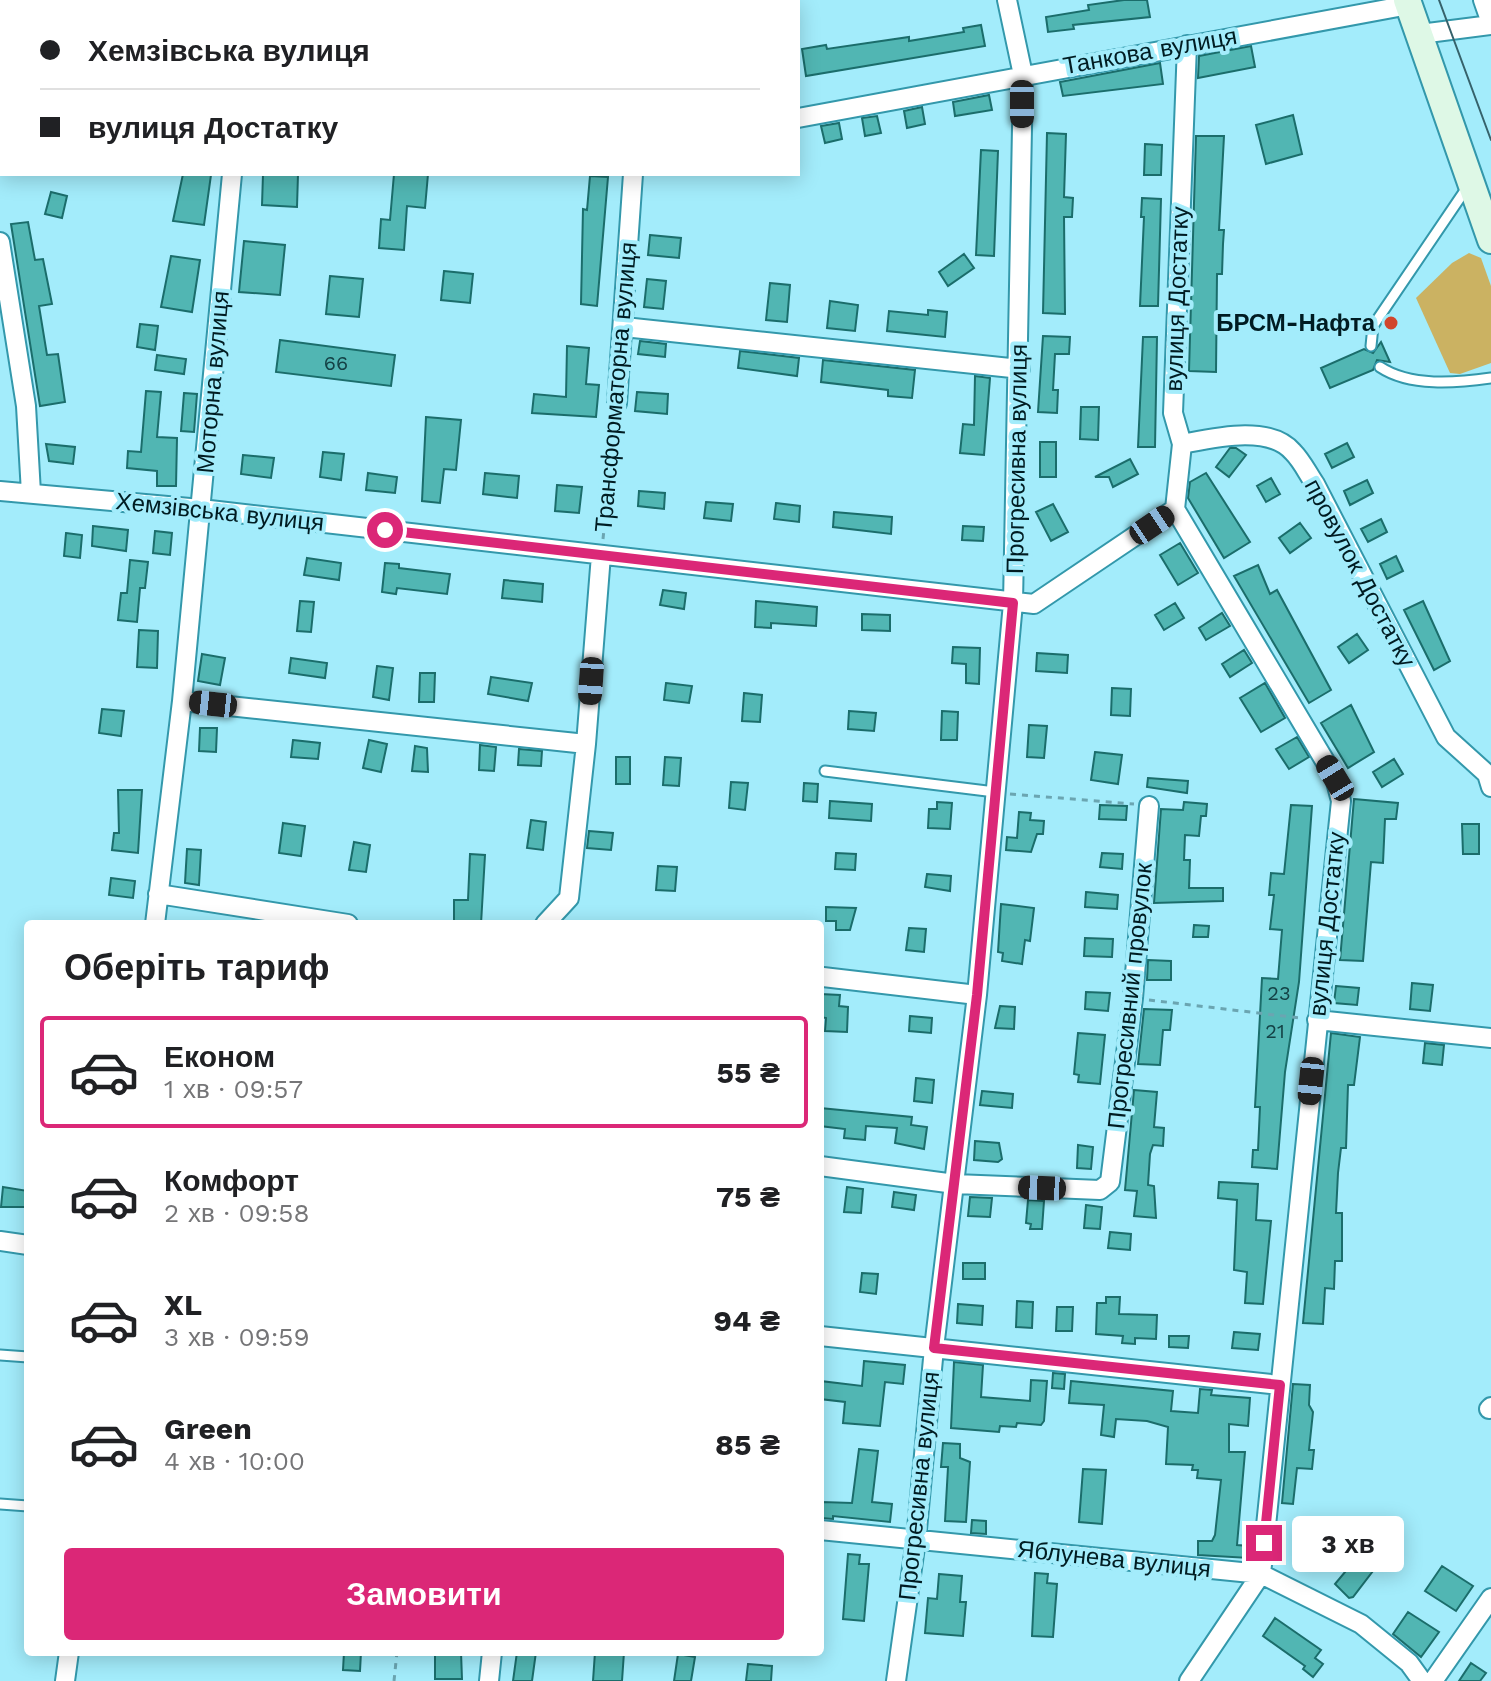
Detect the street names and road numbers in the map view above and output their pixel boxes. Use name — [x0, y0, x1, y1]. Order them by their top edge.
street label: Танкова вулиця — [1061, 22, 1239, 80]
street label: вулиця Достатку — [1160, 206, 1194, 392]
street label: Трансформаторна вулиця — [589, 241, 643, 533]
street label: Моторна вулиця — [191, 290, 235, 474]
street label: Прогресивна вулиця — [1001, 344, 1033, 574]
street label: провулок Достатку — [1299, 474, 1421, 672]
street label: Хемзівська вулиця — [114, 487, 326, 537]
street label: вулиця Достатку — [1303, 830, 1351, 1018]
street label: Прогресивний провулок — [1102, 861, 1158, 1130]
street label: Прогресивна вулиця — [893, 1370, 945, 1602]
street label: Яблунева вулиця — [1016, 1535, 1212, 1583]

